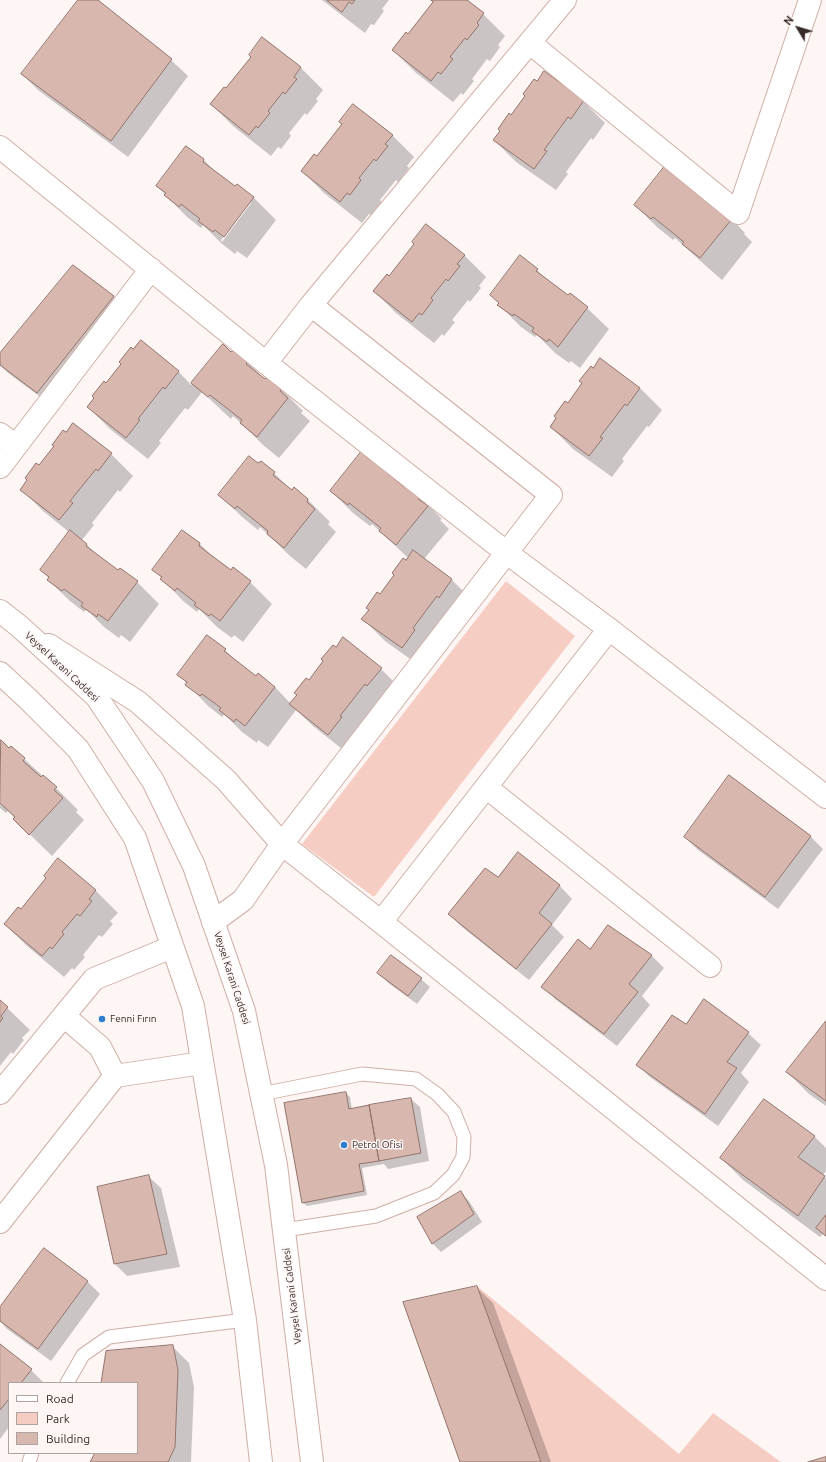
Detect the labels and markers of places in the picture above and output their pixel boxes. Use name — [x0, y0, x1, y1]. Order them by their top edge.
place label: Fenni Fırın — [110, 1013, 157, 1025]
marker: Fenni Fırın — [97, 1014, 107, 1024]
place label: Petrol Ofisi — [352, 1139, 403, 1151]
marker: Petrol Ofisi — [339, 1140, 349, 1150]

